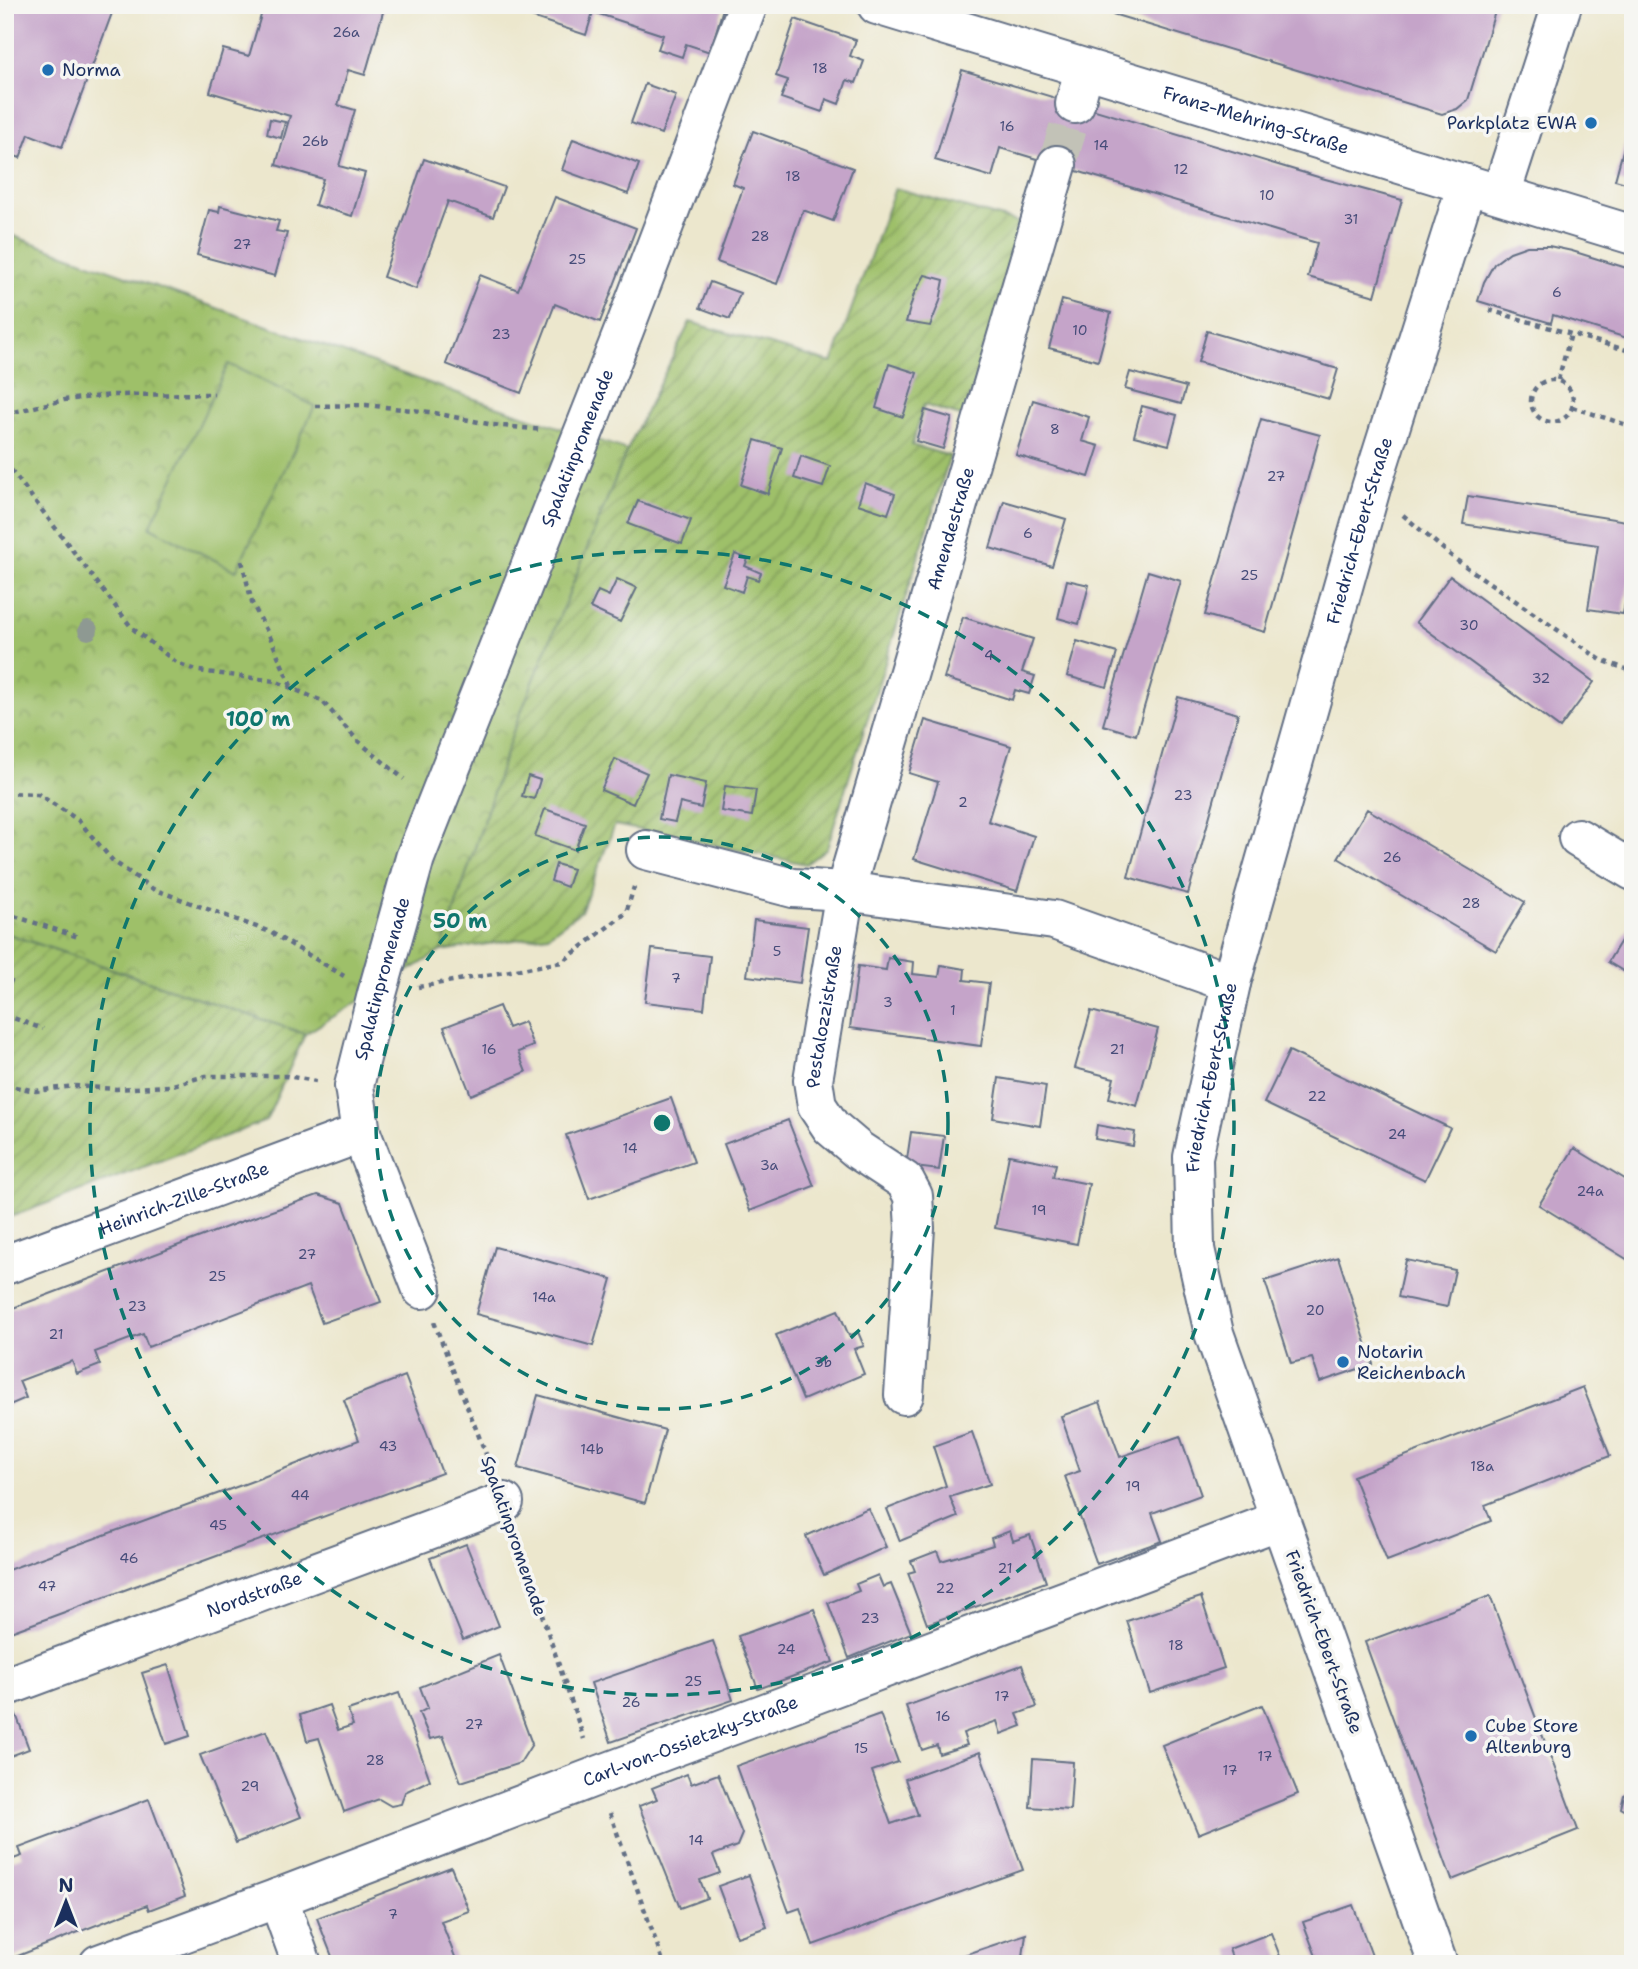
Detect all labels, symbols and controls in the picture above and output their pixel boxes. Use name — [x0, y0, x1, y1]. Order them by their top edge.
house number: 26a — [332, 23, 360, 41]
place label: Norma — [62, 58, 121, 82]
house number: 18 — [812, 59, 828, 77]
marker: Norma — [40, 62, 56, 78]
street label: Franz-Mehring-Straße — [1160, 81, 1352, 160]
place label: Parkplatz EWA — [1447, 111, 1577, 135]
marker: Parkplatz EWA — [1583, 115, 1599, 131]
house number: 16 — [999, 117, 1015, 135]
house number: 26b — [301, 132, 329, 150]
house number: 14 — [1093, 136, 1109, 154]
house number: 12 — [1174, 160, 1188, 178]
house number: 18 — [785, 167, 801, 185]
house number: 10 — [1259, 186, 1275, 204]
house number: 31 — [1344, 210, 1358, 228]
house number: 28 — [750, 227, 770, 245]
house number: 27 — [233, 235, 251, 253]
house number: 25 — [568, 250, 586, 268]
house number: 6 — [1552, 283, 1562, 301]
house number: 10 — [1072, 321, 1088, 339]
house number: 23 — [492, 325, 510, 343]
street label: Spalatinpromenade — [535, 366, 619, 531]
house number: 8 — [1050, 420, 1060, 438]
street label: Friedrich-Ebert-Straße — [1321, 434, 1398, 627]
street label: Amendestraße — [921, 464, 980, 593]
house number: 27 — [1267, 467, 1285, 485]
house number: 6 — [1023, 524, 1033, 542]
house number: 25 — [1240, 566, 1258, 584]
house number: 30 — [1459, 616, 1479, 634]
house number: 4 — [984, 646, 994, 664]
house number: 32 — [1532, 669, 1550, 687]
text: 100 m — [226, 705, 290, 733]
house number: 23 — [1174, 786, 1192, 804]
house number: 2 — [958, 793, 968, 811]
house number: 26 — [1383, 848, 1402, 866]
street label: Spalatinpromenade — [349, 894, 416, 1063]
house number: 28 — [1461, 894, 1481, 912]
text: 50 m — [433, 907, 487, 935]
house number: 5 — [773, 942, 781, 960]
street label: Pestalozzistraße — [801, 943, 848, 1090]
house number: 7 — [671, 969, 681, 987]
street label: Friedrich-Ebert-Straße — [1181, 980, 1243, 1173]
house number: 3 — [883, 993, 893, 1011]
house number: 1 — [950, 1001, 956, 1019]
house number: 16 — [481, 1040, 497, 1058]
house number: 21 — [1110, 1040, 1124, 1058]
house number: 22 — [1308, 1087, 1326, 1105]
centre of rings — [650, 1111, 674, 1135]
house number: 24 — [1388, 1125, 1407, 1143]
house number: 14 — [622, 1139, 638, 1157]
street label: Heinrich-Zille-Straße — [96, 1156, 272, 1241]
house number: 3a — [760, 1156, 778, 1174]
house number: 24a — [1576, 1182, 1604, 1200]
house number: 19 — [1031, 1201, 1047, 1219]
house number: 27 — [298, 1245, 316, 1263]
house number: 25 — [208, 1267, 226, 1285]
house number: 14a — [532, 1288, 556, 1306]
house number: 23 — [128, 1297, 146, 1315]
house number: 20 — [1305, 1301, 1325, 1319]
house number: 21 — [49, 1325, 63, 1343]
place label: Notarin Reichenbach — [1357, 1340, 1466, 1385]
house number: 3b — [814, 1353, 832, 1371]
marker: Notarin Reichenbach — [1335, 1354, 1351, 1370]
house number: 43 — [379, 1437, 397, 1455]
house number: 14b — [580, 1440, 604, 1458]
street label: Spalatinpromenade — [475, 1453, 553, 1619]
house number: 18a — [1470, 1457, 1494, 1475]
house number: 19 — [1125, 1477, 1141, 1495]
house number: 44 — [290, 1486, 310, 1504]
house number: 45 — [209, 1516, 227, 1534]
street label: Friedrich-Ebert-Straße — [1280, 1547, 1368, 1737]
house number: 46 — [119, 1549, 139, 1567]
house number: 21 — [998, 1559, 1012, 1577]
street label: Nordstraße — [203, 1566, 306, 1623]
house number: 47 — [38, 1577, 56, 1595]
house number: 22 — [936, 1579, 954, 1597]
house number: 23 — [861, 1609, 879, 1627]
house number: 18 — [1168, 1636, 1184, 1654]
house number: 24 — [777, 1640, 796, 1658]
house number: 25 — [684, 1672, 702, 1690]
house number: 17 — [995, 1687, 1009, 1705]
street label: Carl-von-Ossietzky-Straße — [579, 1690, 801, 1792]
house number: 26 — [622, 1693, 641, 1711]
house number: 16 — [935, 1707, 951, 1725]
place label: Cube Store Altenburg — [1485, 1714, 1578, 1759]
house number: 27 — [465, 1715, 483, 1733]
marker: Cube Store Altenburg — [1463, 1728, 1479, 1744]
house number: 15 — [854, 1739, 868, 1757]
house number: 17 — [1258, 1747, 1272, 1765]
house number: 28 — [365, 1751, 385, 1769]
house number: 17 — [1223, 1761, 1237, 1779]
house number: 29 — [241, 1777, 259, 1795]
house number: 14 — [688, 1831, 704, 1849]
north arrow — [32, 1868, 102, 1938]
text: N — [58, 1873, 74, 1898]
house number: 7 — [388, 1905, 398, 1923]

